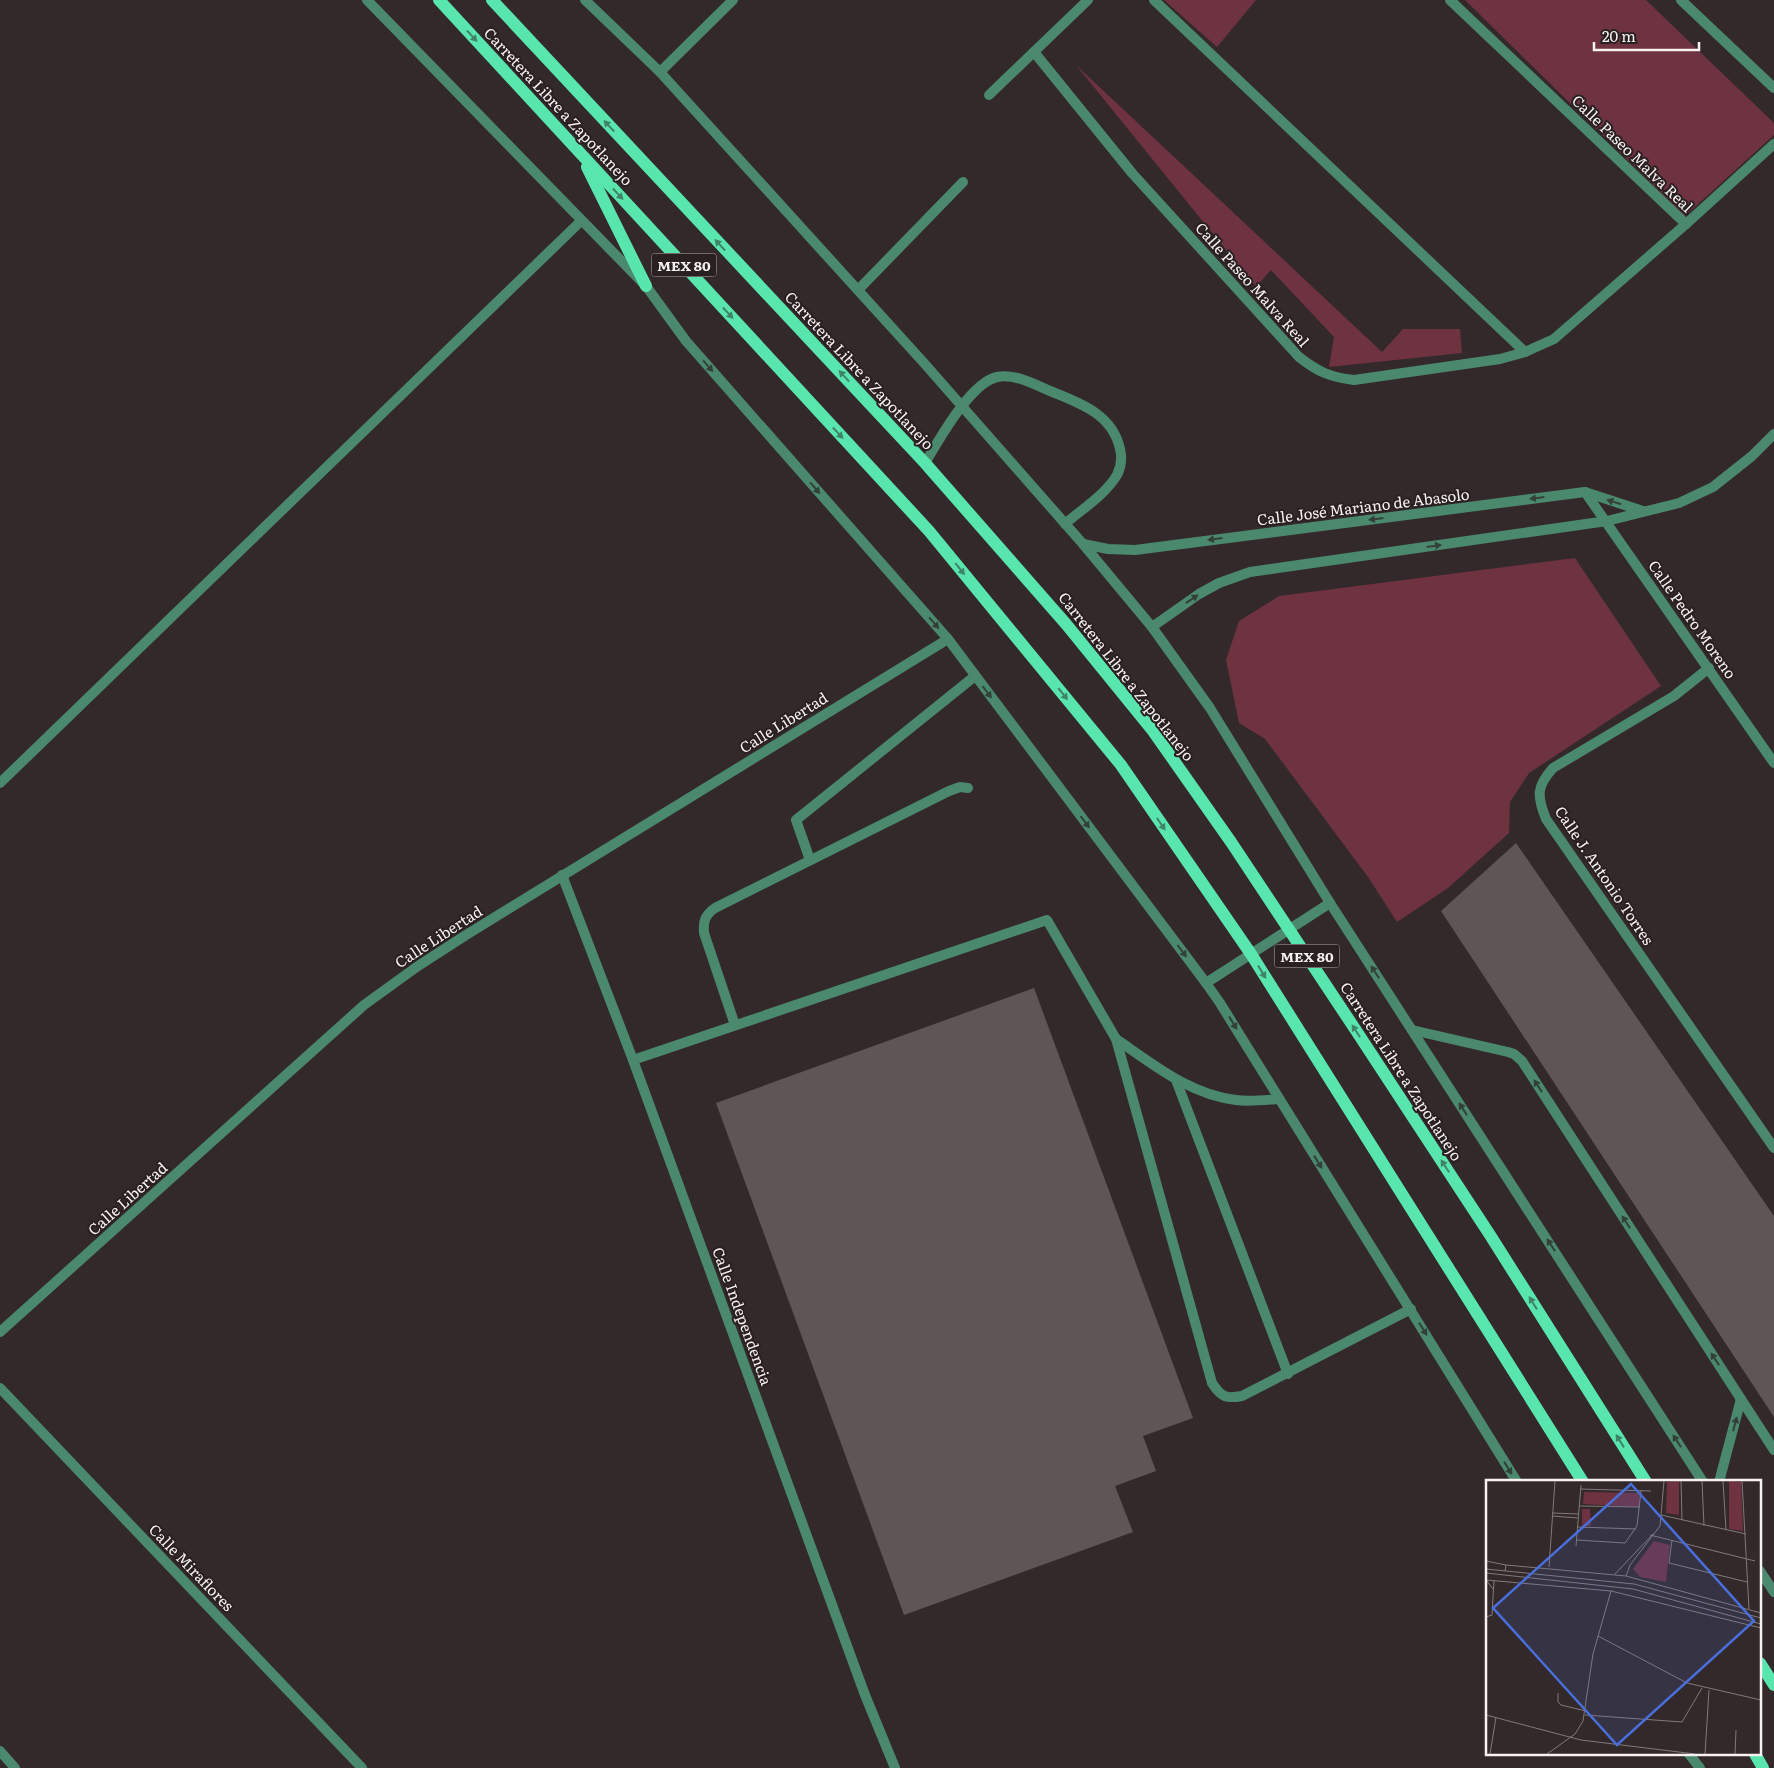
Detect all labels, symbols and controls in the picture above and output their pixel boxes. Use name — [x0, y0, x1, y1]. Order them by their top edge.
scale bar — [1594, 20, 1699, 52]
street label: Carretera Libre a Zapotlanejo — [479, 22, 639, 191]
text: 20 m — [1602, 24, 1636, 47]
one-way arrow — [466, 29, 478, 41]
street label: Calle Paseo Malva Real — [1567, 89, 1699, 217]
one-way arrow — [603, 121, 615, 133]
one-way arrow — [612, 187, 624, 199]
street label: Calle Paseo Malva Real — [1191, 217, 1315, 351]
one-way arrow — [714, 239, 726, 251]
road number: MEX 80 — [652, 254, 716, 276]
street label: Carretera Libre a Zapotlanejo — [780, 286, 940, 455]
one-way arrow — [722, 307, 734, 319]
one-way arrow — [702, 359, 714, 371]
one-way arrow — [838, 370, 850, 382]
one-way arrow — [832, 426, 844, 438]
one-way arrow — [809, 481, 821, 493]
street label: Calle José Mariano de Abasolo — [1255, 482, 1471, 530]
one-way arrow — [1529, 495, 1545, 503]
one-way arrow — [1607, 497, 1622, 505]
one-way arrow — [1368, 515, 1384, 523]
one-way arrow — [1206, 536, 1222, 544]
one-way arrow — [1426, 542, 1442, 550]
street label: Calle Pedro Moreno — [1643, 555, 1743, 683]
one-way arrow — [955, 562, 966, 575]
street label: Carretera Libre a Zapotlanejo — [1053, 586, 1201, 766]
one-way arrow — [1185, 594, 1199, 604]
one-way arrow — [928, 617, 939, 629]
one-way arrow — [982, 685, 992, 699]
street label: Calle Libertad — [734, 686, 832, 758]
one-way arrow — [1058, 687, 1069, 700]
street label: Calle J. Antonio Torres — [1550, 801, 1660, 949]
one-way arrow — [1079, 815, 1090, 828]
one-way arrow — [1156, 817, 1166, 830]
street label: Calle Libertad — [390, 899, 486, 973]
one-way arrow — [1177, 944, 1188, 957]
road number: MEX 80 — [1274, 944, 1340, 968]
one-way arrow — [1370, 965, 1379, 979]
one-way arrow — [1258, 966, 1267, 979]
street label: Carretera Libre a Zapotlanejo — [1335, 977, 1469, 1165]
one-way arrow — [1228, 1017, 1237, 1030]
one-way arrow — [1351, 1024, 1361, 1037]
one-way arrow — [1533, 1079, 1542, 1093]
one-way arrow — [1458, 1102, 1467, 1115]
one-way arrow — [1313, 1155, 1323, 1168]
street label: Calle Libertad — [82, 1156, 172, 1240]
one-way arrow — [1440, 1160, 1450, 1173]
one-way arrow — [1621, 1216, 1631, 1229]
one-way arrow — [1546, 1239, 1555, 1252]
street label: Calle Independencia — [707, 1244, 779, 1389]
one-way arrow — [1528, 1297, 1538, 1310]
one-way arrow — [1418, 1322, 1428, 1336]
one-way arrow — [1710, 1352, 1719, 1365]
one-way arrow — [1731, 1416, 1739, 1431]
one-way arrow — [1615, 1434, 1624, 1447]
one-way arrow — [1672, 1434, 1681, 1447]
one-way arrow — [1503, 1461, 1512, 1474]
inset map — [1486, 1480, 1762, 1756]
street label: Calle Miraflores — [144, 1518, 240, 1616]

